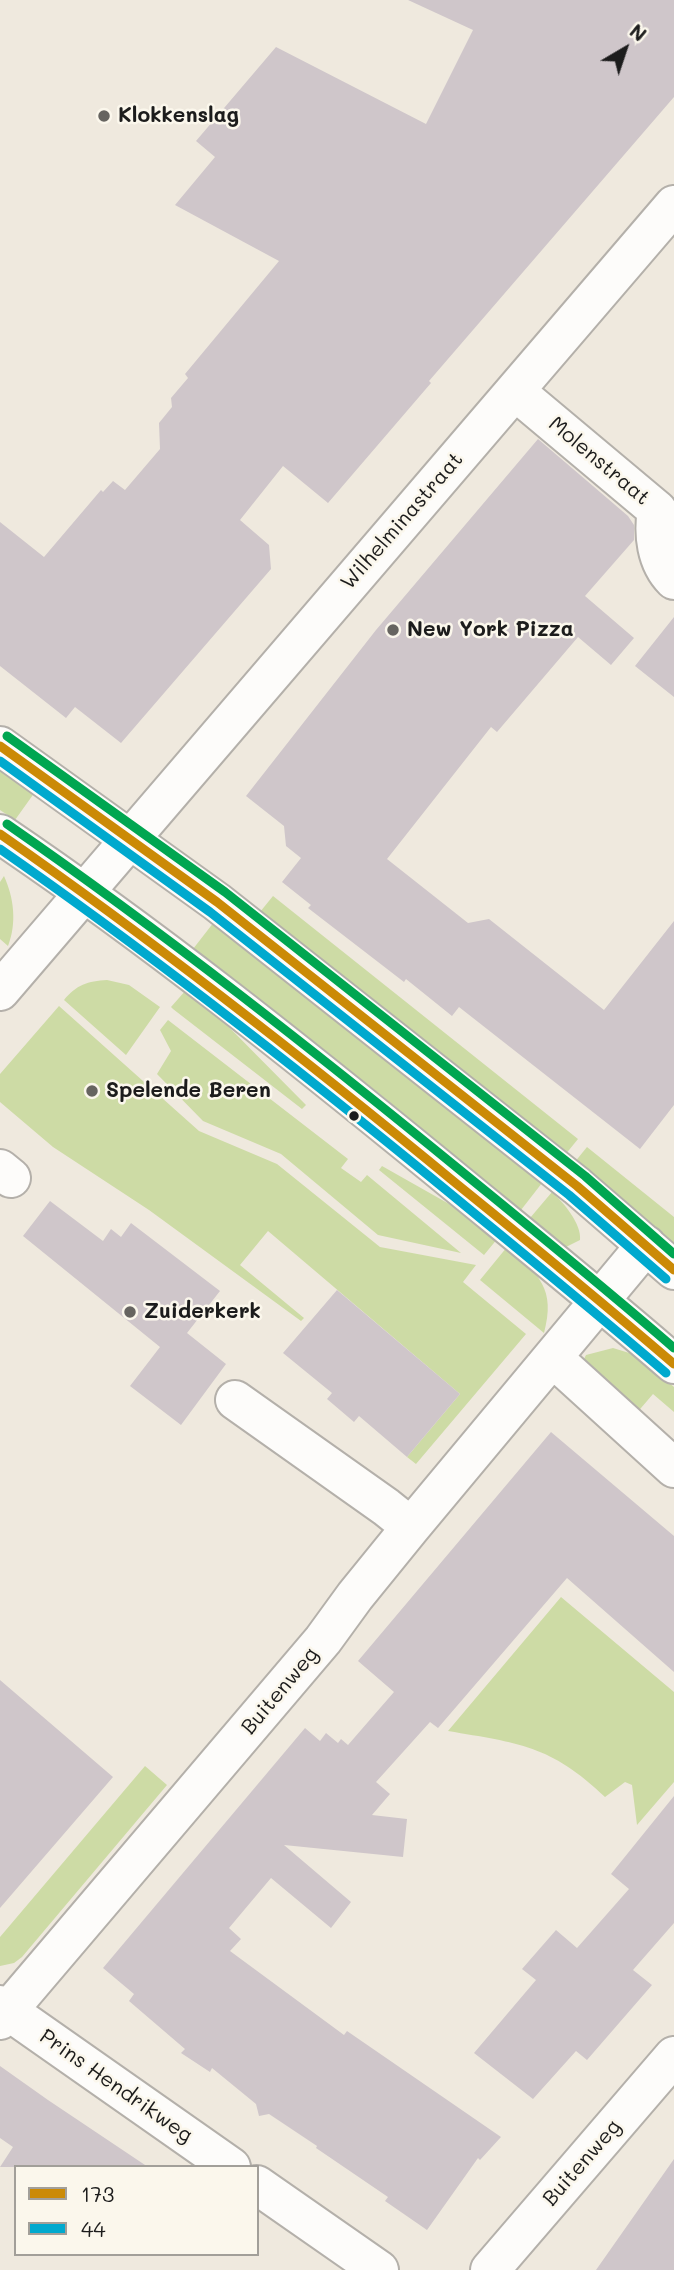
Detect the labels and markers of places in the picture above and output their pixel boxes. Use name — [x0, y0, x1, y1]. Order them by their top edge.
place label: Klokkenslag — [118, 103, 239, 129]
marker: Klokkenslag — [96, 108, 112, 124]
place label: New York Pizza — [407, 617, 574, 643]
marker: New York Pizza — [385, 622, 401, 638]
place label: Spelende Beren — [106, 1078, 271, 1104]
marker: Spelende Beren — [84, 1083, 100, 1099]
unlabelled marker — [347, 1109, 361, 1123]
place label: Zuiderkerk — [144, 1299, 261, 1325]
marker: Zuiderkerk — [122, 1304, 138, 1320]

